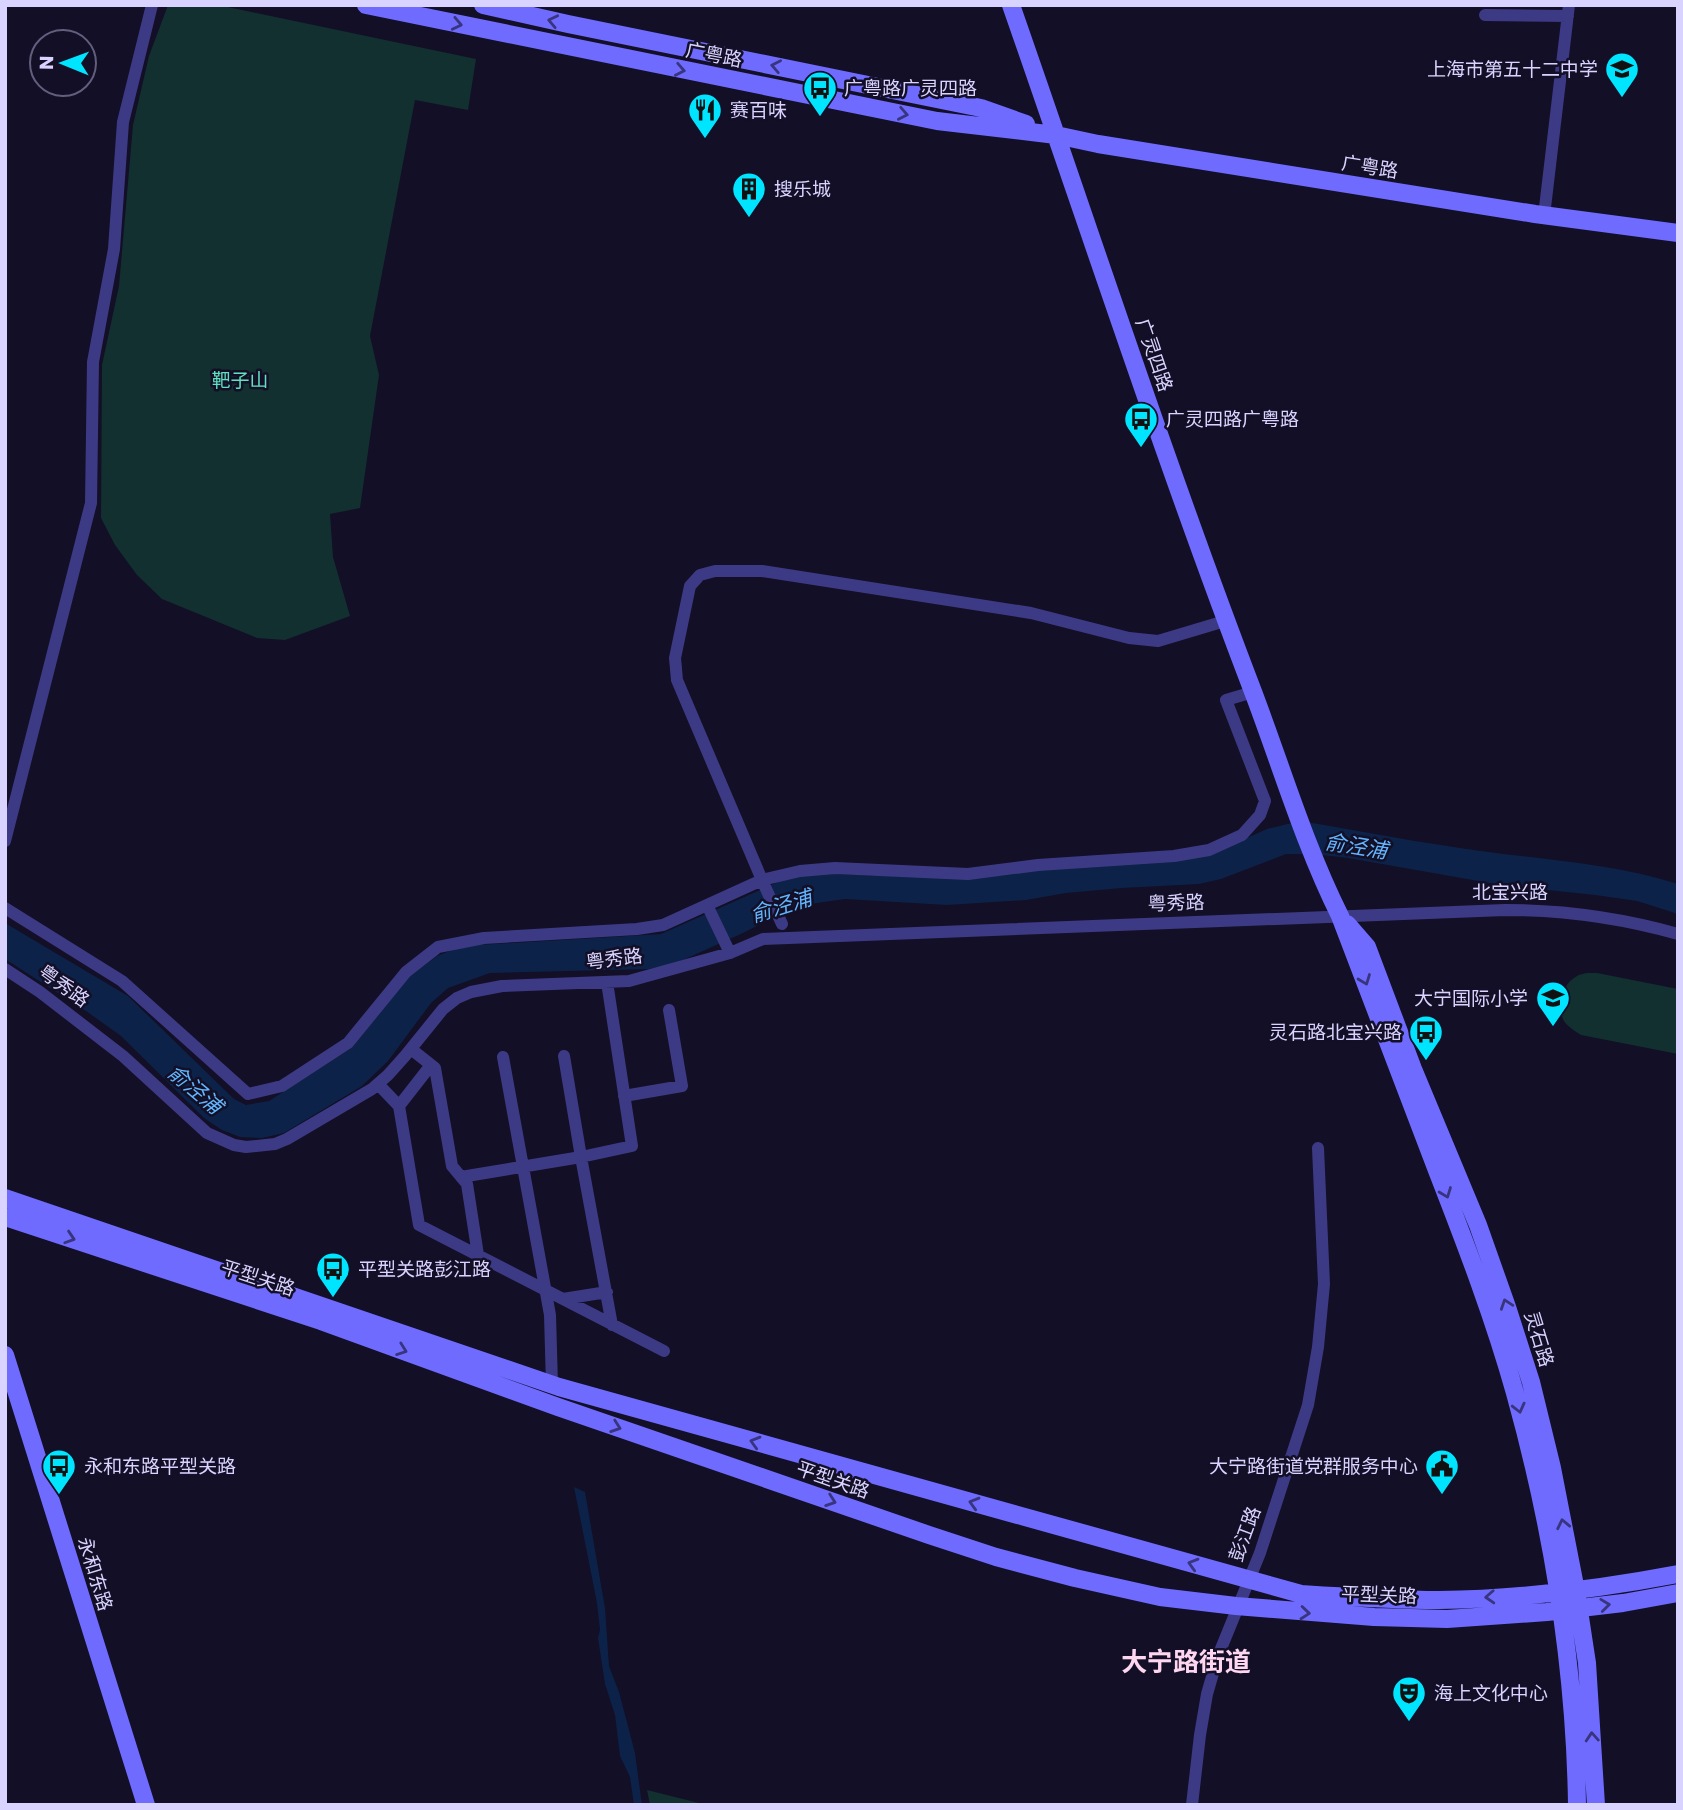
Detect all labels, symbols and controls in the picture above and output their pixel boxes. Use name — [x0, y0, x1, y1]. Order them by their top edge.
one-way arrow — [547, 15, 559, 29]
one-way arrow — [451, 16, 463, 31]
north arrow — [28, 28, 98, 98]
street label: 广粤路 — [683, 36, 745, 74]
school or university icon: 上海市第五十二中学 — [1603, 50, 1641, 99]
text: N — [33, 55, 60, 70]
place label: 上海市第五十二中学 — [1427, 56, 1598, 83]
one-way arrow — [770, 60, 782, 75]
one-way arrow — [674, 61, 686, 76]
bus stop icon: 广粤路广灵四路 — [801, 69, 839, 118]
place label: 广粤路广灵四路 — [844, 75, 977, 102]
restaurant icon: 赛百味 — [686, 91, 724, 140]
place label: 赛百味 — [730, 97, 787, 124]
one-way arrow — [897, 106, 909, 121]
street label: 广粤路 — [1340, 149, 1400, 185]
building icon: 搜乐城 — [730, 170, 768, 219]
place label: 搜乐城 — [774, 176, 831, 203]
street label: 广灵四路 — [1129, 315, 1179, 395]
park label: 靶子山 — [211, 367, 269, 394]
bus stop icon: 广灵四路广粤路 — [1122, 400, 1160, 449]
place label: 广灵四路广粤路 — [1166, 406, 1299, 433]
water label: 俞泾浦 — [1323, 827, 1392, 866]
street label: 北宝兴路 — [1472, 879, 1548, 906]
water label: 俞泾浦 — [747, 882, 818, 929]
street label: 粤秀路 — [1147, 889, 1205, 917]
street label: 粤秀路 — [584, 942, 644, 976]
street label: 粤秀路 — [33, 958, 95, 1014]
one-way arrow — [1356, 974, 1370, 986]
school or university icon: 大宁国际小学 — [1534, 979, 1572, 1028]
place label: 大宁国际小学 — [1414, 985, 1528, 1012]
bus stop icon: 灵石路北宝兴路 — [1407, 1013, 1445, 1062]
place label: 灵石路北宝兴路 — [1269, 1019, 1402, 1046]
water label: 俞泾浦 — [162, 1058, 231, 1122]
one-way arrow — [1437, 1186, 1451, 1198]
one-way arrow — [64, 1229, 76, 1244]
bus stop icon: 平型关路彭江路 — [314, 1250, 352, 1299]
street label: 平型关路 — [218, 1253, 298, 1303]
place label: 平型关路彭江路 — [358, 1256, 491, 1283]
one-way arrow — [1500, 1298, 1514, 1310]
street label: 灵石路 — [1518, 1308, 1560, 1370]
one-way arrow — [395, 1342, 407, 1356]
one-way arrow — [1511, 1402, 1525, 1414]
one-way arrow — [609, 1419, 621, 1433]
one-way arrow — [749, 1436, 761, 1450]
bus stop icon: 永和东路平型关路 — [40, 1447, 78, 1496]
public building icon: 大宁路街道党群服务中心 — [1423, 1447, 1461, 1496]
place label: 永和东路平型关路 — [84, 1453, 236, 1480]
place label: 大宁路街道党群服务中心 — [1209, 1453, 1418, 1480]
street label: 平型关路 — [793, 1455, 873, 1505]
one-way arrow — [824, 1493, 836, 1507]
one-way arrow — [968, 1497, 980, 1511]
street label: 彭江路 — [1223, 1503, 1267, 1565]
one-way arrow — [1557, 1518, 1572, 1530]
street label: 永和东路 — [71, 1534, 119, 1614]
one-way arrow — [1187, 1558, 1199, 1572]
street label: 平型关路 — [1341, 1580, 1417, 1610]
one-way arrow — [1484, 1589, 1495, 1604]
one-way arrow — [1599, 1597, 1611, 1612]
one-way arrow — [1299, 1605, 1311, 1620]
district label: 大宁路街道 — [1121, 1644, 1251, 1680]
theatre icon: 海上文化中心 — [1390, 1674, 1428, 1723]
place label: 海上文化中心 — [1434, 1680, 1548, 1707]
one-way arrow — [1585, 1731, 1600, 1742]

